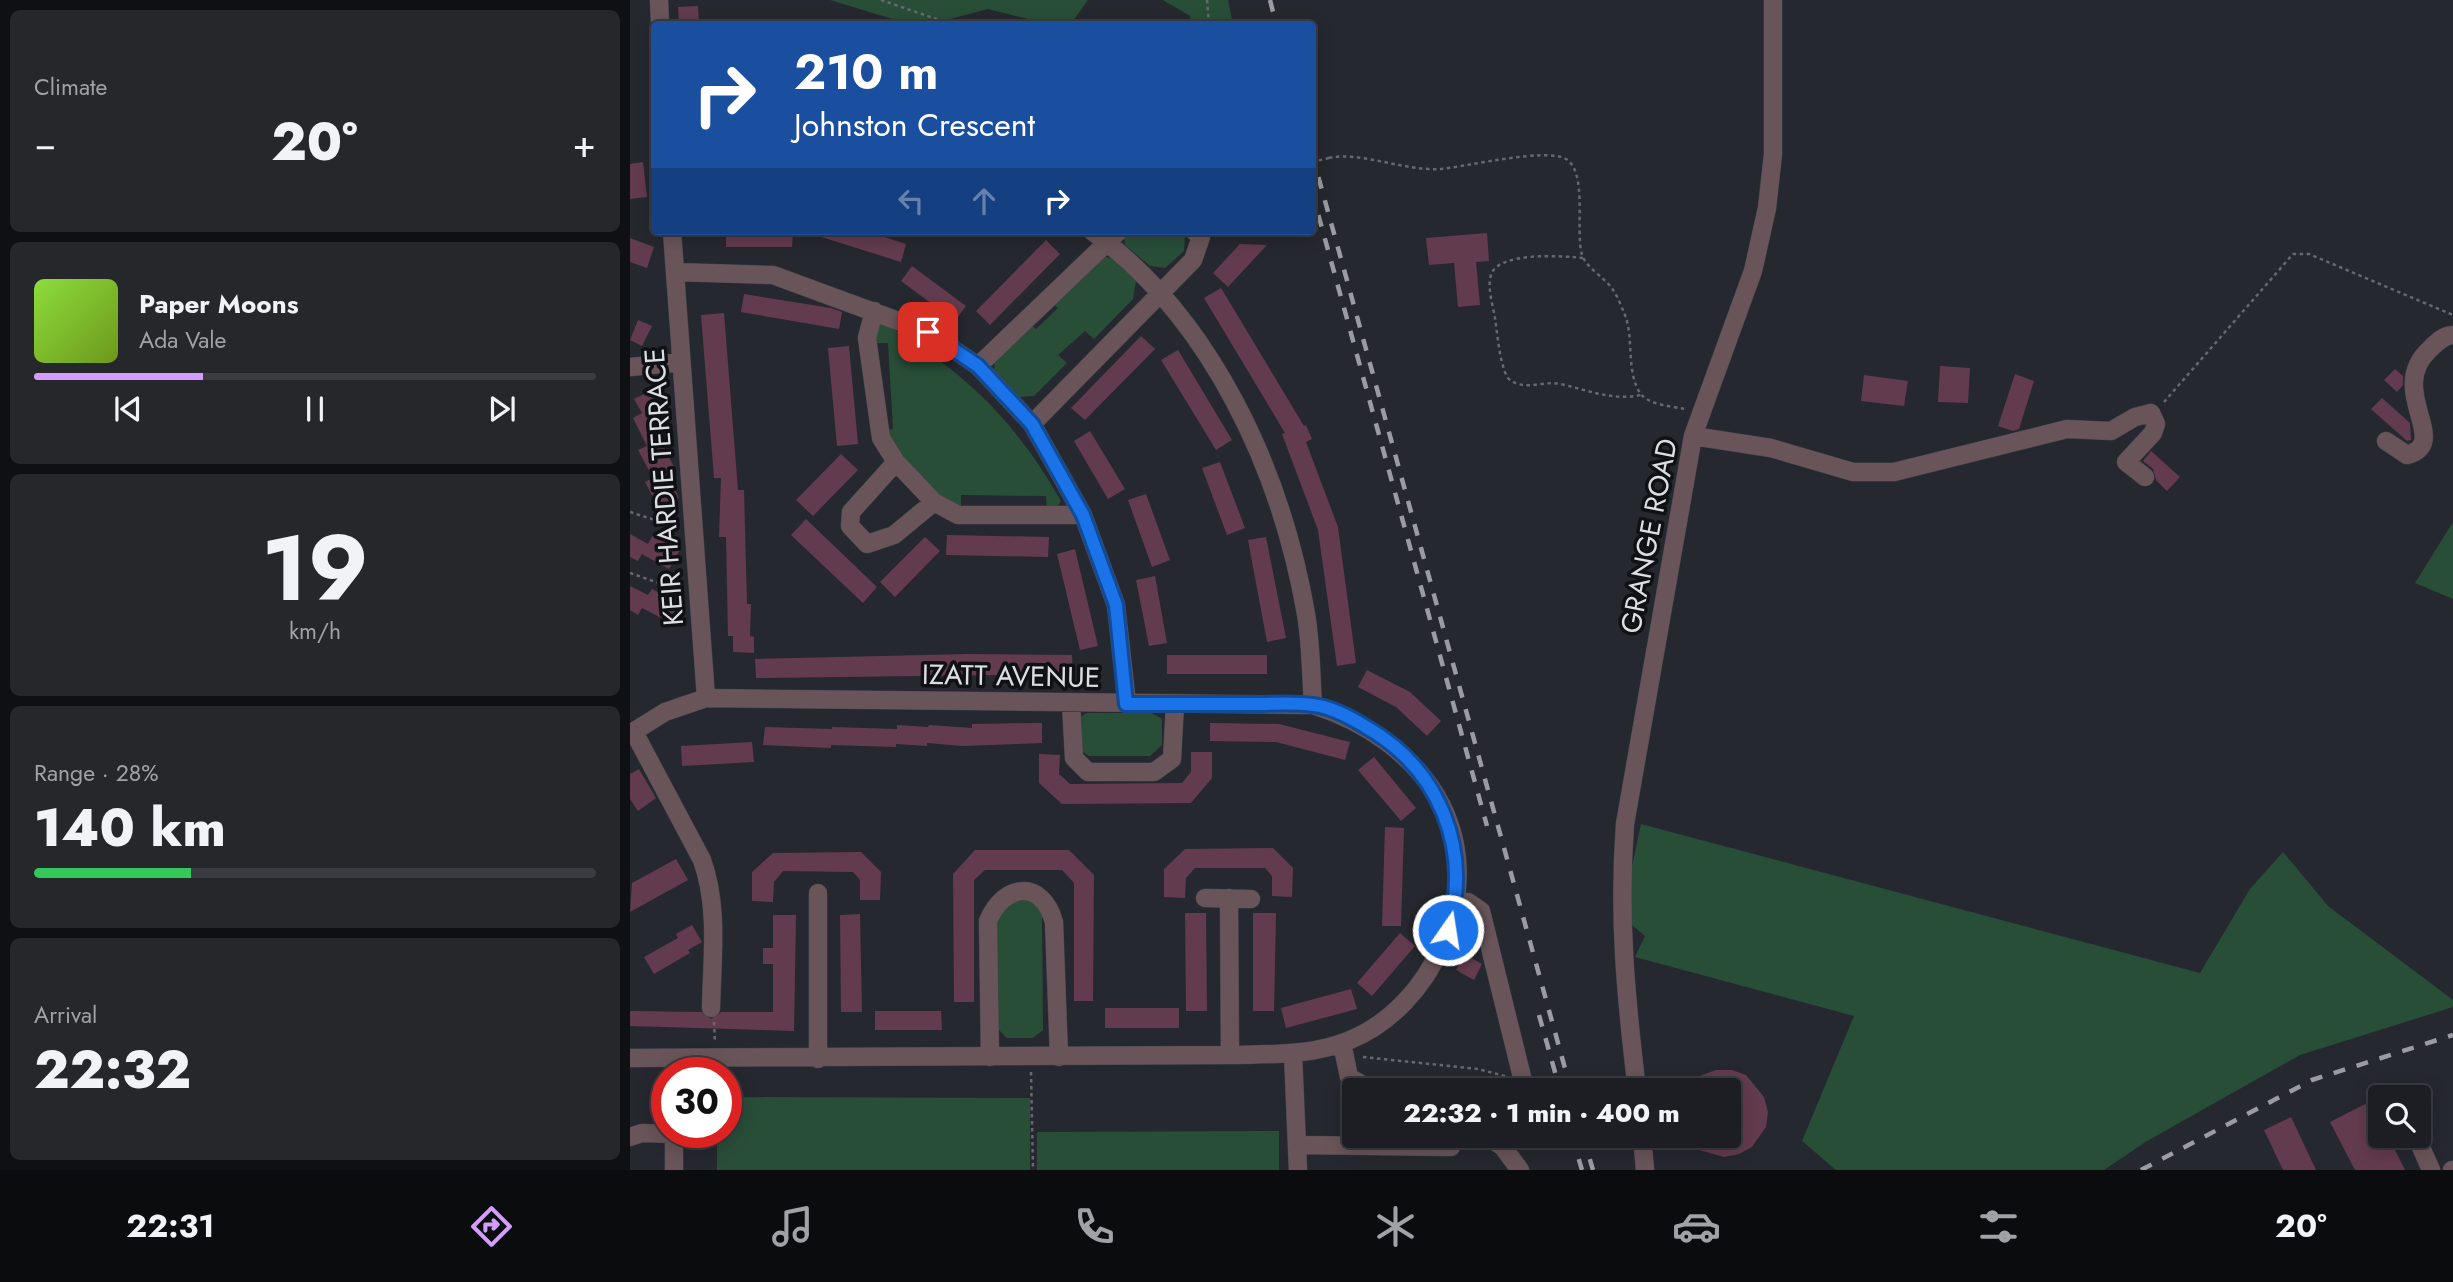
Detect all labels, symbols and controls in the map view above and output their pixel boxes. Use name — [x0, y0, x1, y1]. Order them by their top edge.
text: 210 m — [794, 37, 938, 107]
icon: right — [679, 49, 770, 140]
text: Climate — [34, 70, 107, 104]
text: Johnston Crescent — [794, 102, 1035, 148]
text: 20° — [271, 104, 358, 180]
text: − — [34, 116, 56, 171]
text: + — [573, 116, 596, 171]
icon: left — [892, 182, 930, 220]
icon: ahead — [965, 182, 1003, 220]
icon: right — [1038, 182, 1076, 220]
text: Paper Moons — [139, 285, 299, 323]
pin — [898, 302, 958, 362]
icon: arrive — [909, 313, 947, 351]
text: Ada Vale — [139, 323, 226, 357]
street label: KEIR HARDIE TERRACE — [634, 347, 694, 627]
icon: previous — [109, 390, 147, 428]
icon: pause — [296, 390, 334, 428]
icon: next — [483, 390, 521, 428]
street label: GRANGE ROAD — [1610, 435, 1688, 637]
text: 19 — [261, 503, 369, 634]
text: km/h — [289, 614, 341, 648]
street label: IZATT AVENUE — [922, 654, 1100, 698]
text: Range · 28% — [34, 756, 159, 790]
text: 140 km — [34, 790, 226, 866]
position arrow — [1411, 893, 1485, 967]
text: Arrival — [34, 998, 97, 1032]
text: 22:32 — [34, 1032, 191, 1108]
speed limit sign: 30 — [651, 1057, 742, 1148]
map controls — [2368, 1085, 2431, 1148]
button: search — [2368, 1085, 2431, 1148]
text: 22:32 · 1 min · 400 m — [1403, 1094, 1680, 1132]
icon: directions — [467, 1202, 516, 1251]
icon: music — [768, 1202, 817, 1251]
icon: phone — [1070, 1202, 1119, 1251]
icon: climate — [1371, 1202, 1420, 1251]
icon: car — [1672, 1202, 1721, 1251]
icon: filters — [1974, 1202, 2023, 1251]
text: 22:31 — [126, 1203, 215, 1249]
text: 20° — [2275, 1203, 2327, 1249]

